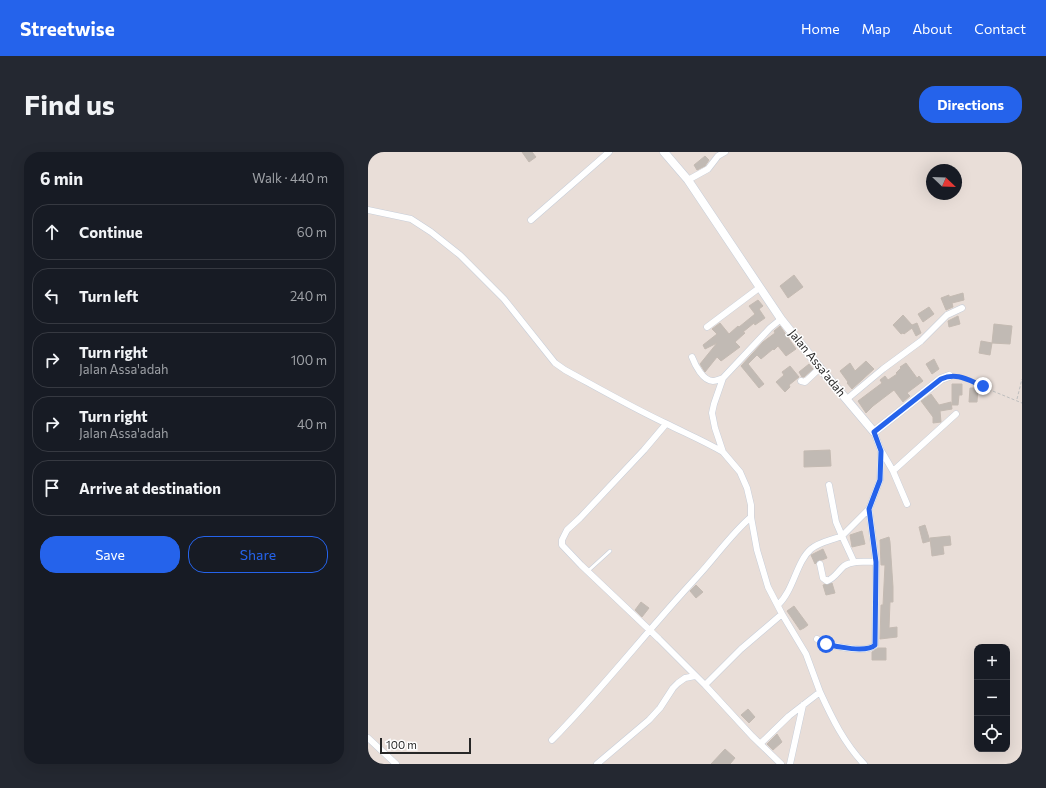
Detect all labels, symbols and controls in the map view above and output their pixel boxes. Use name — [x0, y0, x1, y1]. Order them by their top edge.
text: Streetwise — [20, 17, 115, 40]
text: Home — [801, 20, 840, 37]
text: Map — [862, 20, 890, 37]
text: About — [912, 20, 952, 37]
text: Contact — [974, 20, 1026, 37]
button: Directions — [919, 86, 1022, 123]
text: Find us — [24, 87, 115, 121]
north arrow — [926, 164, 962, 200]
text: 6 min — [40, 168, 83, 189]
text: Walk · 440 m — [252, 170, 328, 186]
icon: ahead — [41, 221, 63, 243]
text: Continue — [79, 223, 143, 241]
text: 60 m — [297, 224, 327, 240]
icon: left — [41, 285, 63, 307]
text: Turn left — [79, 287, 138, 305]
text: 240 m — [290, 288, 327, 304]
street label: Jalan Assa'adah — [786, 326, 849, 399]
text: Turn right — [79, 343, 148, 361]
icon: right — [41, 349, 63, 371]
text: 100 m — [291, 352, 327, 368]
text: Jalan Assa'adah — [79, 361, 168, 377]
route end — [974, 377, 992, 395]
text: Turn right — [79, 407, 148, 425]
icon: right — [41, 413, 63, 435]
text: 40 m — [297, 416, 327, 432]
text: Jalan Assa'adah — [79, 425, 168, 441]
icon: arrive — [41, 477, 63, 499]
text: Arrive at destination — [79, 479, 221, 497]
button: Save — [40, 536, 180, 573]
button: Share — [188, 536, 328, 573]
route start — [817, 635, 835, 653]
map controls — [974, 644, 1010, 752]
button: + — [974, 644, 1010, 680]
button: − — [974, 680, 1010, 716]
button: locate — [974, 716, 1010, 752]
scale bar — [380, 736, 471, 755]
text: 100 m — [386, 738, 417, 751]

